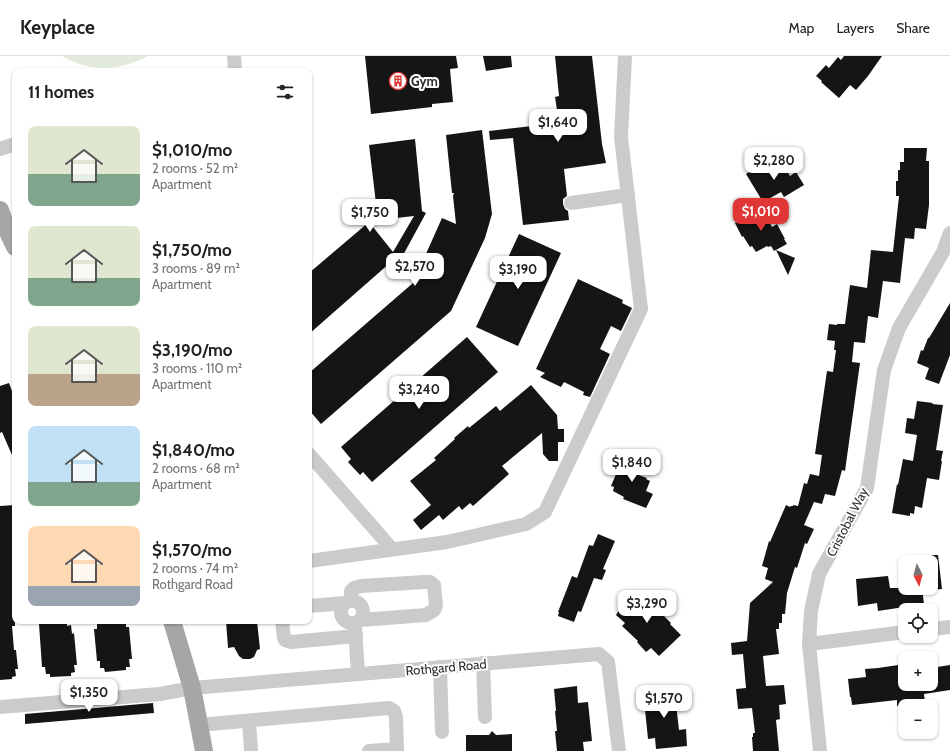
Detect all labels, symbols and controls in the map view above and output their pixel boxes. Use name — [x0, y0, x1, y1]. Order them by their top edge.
text: Keyplace — [20, 16, 95, 39]
text: Map — [789, 19, 814, 37]
text: Layers — [836, 19, 874, 37]
text: Share — [896, 19, 930, 37]
building icon: Gym — [388, 71, 408, 91]
place label: Gym — [411, 73, 438, 89]
icon: filters — [274, 81, 296, 103]
text: 11 homes — [28, 82, 94, 102]
pin: $1,640 — [525, 109, 591, 143]
text: $1,640 — [538, 114, 578, 130]
text: $1,010/mo — [152, 140, 232, 160]
icon: home — [60, 142, 108, 190]
pin: $2,280 — [741, 147, 807, 181]
text: $2,280 — [753, 152, 795, 168]
text: 2 rooms · 52 m² — [152, 160, 238, 176]
text: Apartment — [152, 176, 212, 192]
pin: $1,010 — [728, 198, 794, 232]
pin: $1,750 — [337, 199, 403, 233]
text: $1,010 — [742, 203, 780, 219]
text: $1,750 — [351, 204, 389, 220]
text: $1,750/mo — [152, 240, 232, 260]
icon: home — [60, 242, 108, 290]
pin: $2,570 — [382, 253, 448, 287]
pin: $3,190 — [485, 256, 551, 290]
text: $2,570 — [395, 258, 435, 274]
text: 3 rooms · 89 m² — [152, 260, 240, 276]
text: $3,190 — [499, 261, 537, 277]
text: Apartment — [152, 276, 212, 292]
text: $3,190/mo — [152, 340, 232, 360]
icon: home — [60, 342, 108, 390]
text: 3 rooms · 110 m² — [152, 360, 242, 376]
text: Apartment — [152, 376, 212, 392]
pin: $3,240 — [386, 376, 452, 410]
text: $3,240 — [398, 381, 440, 397]
text: $1,840/mo — [152, 440, 235, 460]
icon: home — [60, 442, 108, 490]
pin: $1,840 — [599, 449, 665, 483]
text: $1,840 — [612, 454, 652, 470]
text: 2 rooms · 68 m² — [152, 460, 240, 476]
text: Apartment — [152, 476, 212, 492]
street label: Cristobal Way — [823, 484, 871, 559]
text: $1,570/mo — [152, 540, 232, 560]
icon: home — [60, 542, 108, 590]
north arrow — [898, 555, 938, 595]
map controls — [898, 555, 938, 739]
text: 2 rooms · 74 m² — [152, 560, 238, 576]
text: Rothgard Road — [152, 576, 233, 592]
pin: $3,290 — [614, 590, 680, 624]
text: $3,290 — [627, 595, 667, 611]
button: locate — [898, 603, 938, 643]
button: + — [898, 651, 938, 691]
street label: Rothgard Road — [405, 655, 487, 679]
pin: $1,350 — [56, 679, 122, 713]
text: $1,350 — [70, 684, 108, 700]
pin: $1,570 — [631, 685, 697, 719]
text: $1,570 — [645, 690, 683, 706]
button: − — [898, 699, 938, 739]

